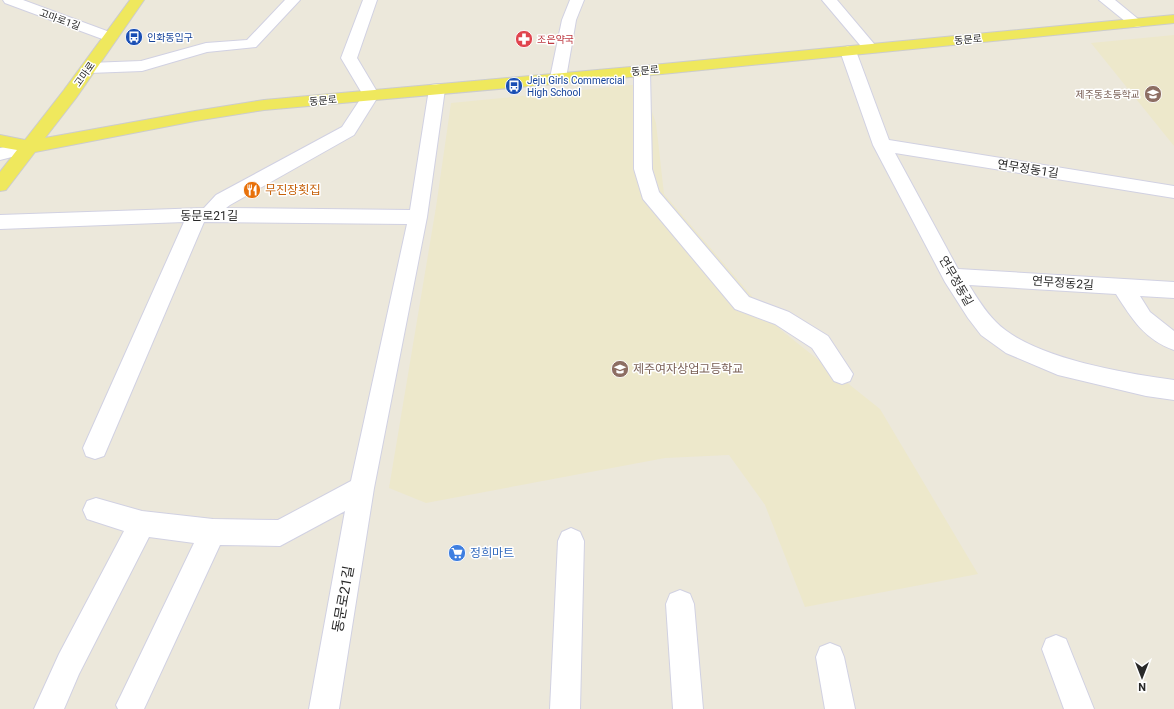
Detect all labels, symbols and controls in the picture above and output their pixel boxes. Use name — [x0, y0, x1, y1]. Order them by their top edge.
street label: 고마로1길 — [38, 7, 82, 32]
bus stop icon: 인화동입구 — [124, 27, 144, 47]
pharmacy icon: 조은약국 — [514, 29, 534, 49]
place label: 인화동입구 — [147, 32, 193, 43]
street label: 동문로 — [954, 33, 982, 46]
place label: 조은약국 — [537, 34, 574, 45]
street label: 고마로 — [72, 60, 97, 89]
street label: 동문로 — [631, 64, 659, 77]
place label: Jeju Girls Commercial High School — [527, 75, 625, 98]
bus stop icon: Jeju Girls Commercial High School — [504, 76, 524, 96]
school or university icon: 제주동초등학교 — [1143, 84, 1163, 104]
place label: 제주동초등학교 — [1076, 89, 1140, 100]
street label: 동문로 — [309, 94, 337, 107]
street label: 연무정동1길 — [996, 157, 1060, 181]
restaurant icon: 무진장횟집 — [242, 180, 262, 200]
place label: 무진장횟집 — [265, 183, 320, 197]
street label: 동문로21길 — [180, 209, 238, 223]
street label: 연무정동길 — [936, 254, 976, 308]
street label: 연무정동2길 — [1032, 274, 1094, 292]
school or university icon: 제주여자상업고등학교 — [610, 359, 630, 379]
place label: 제주여자상업고등학교 — [633, 362, 743, 376]
supermarket icon: 정희마트 — [447, 543, 467, 563]
place label: 정희마트 — [470, 546, 514, 560]
street label: 동문로21길 — [329, 564, 357, 634]
north arrow — [1122, 657, 1162, 697]
text: N — [1138, 680, 1146, 693]

